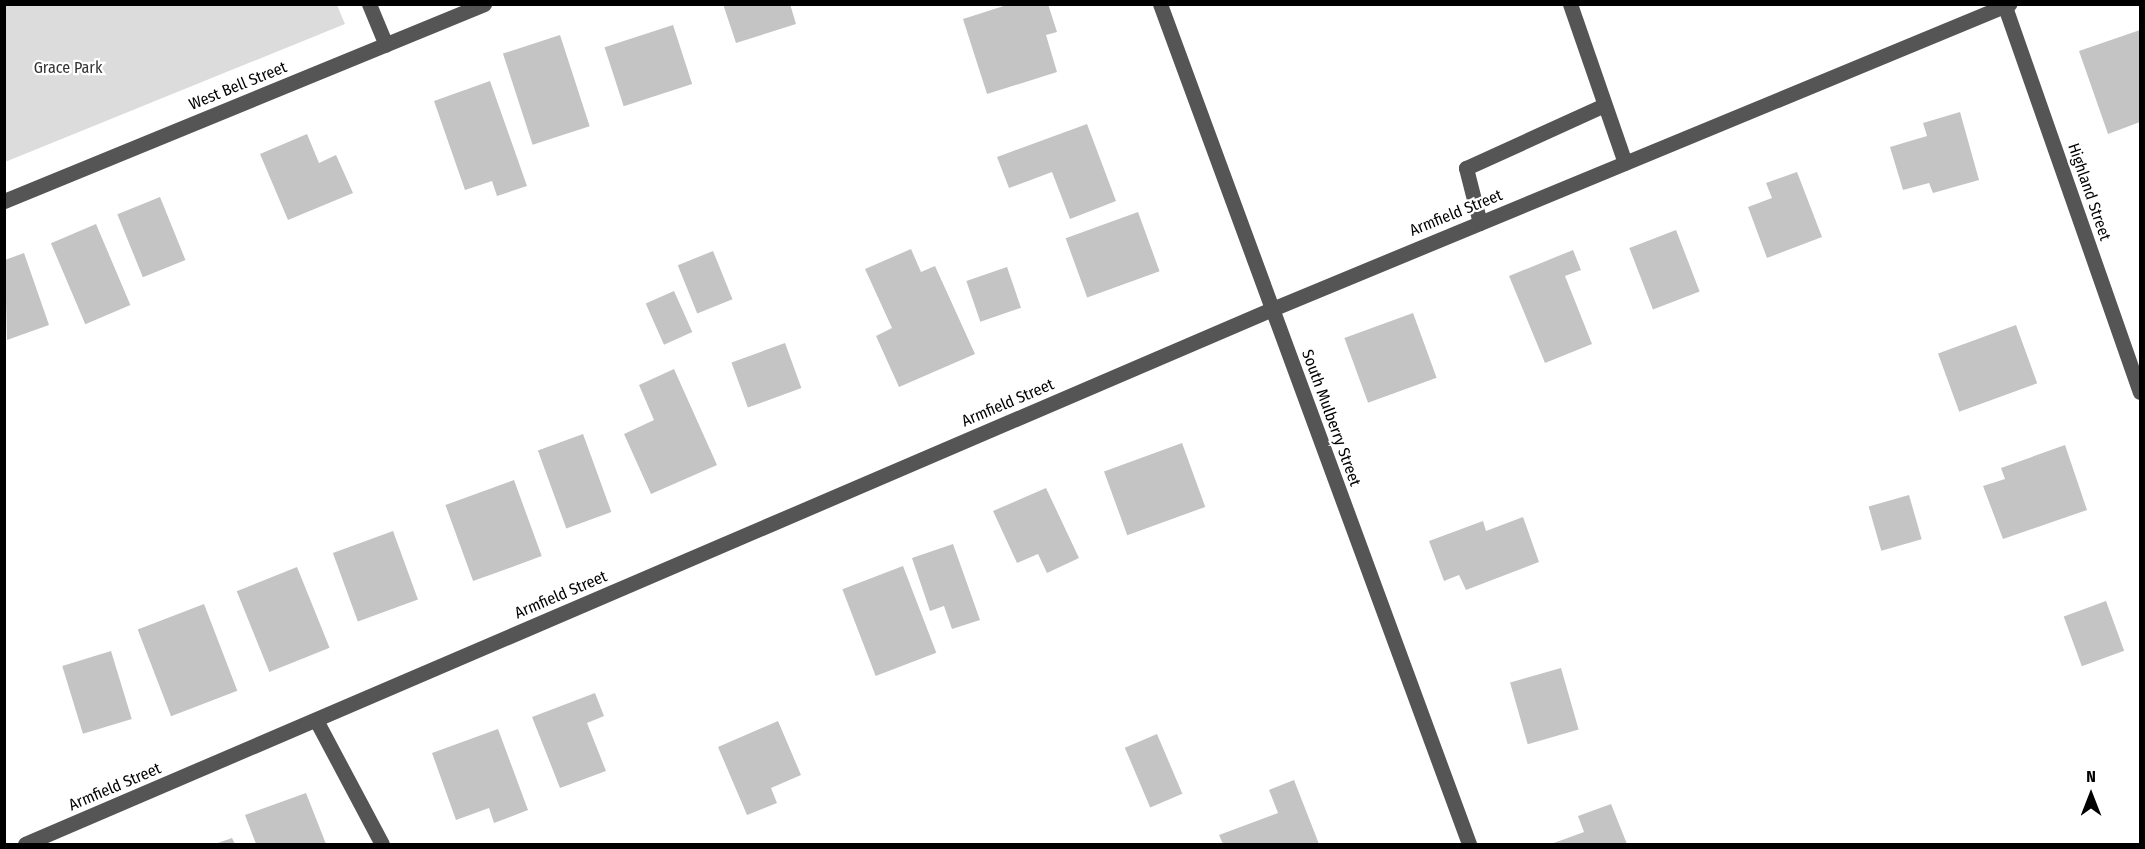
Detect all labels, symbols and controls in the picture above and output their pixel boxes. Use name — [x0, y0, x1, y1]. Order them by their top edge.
park label: Grace Park — [34, 58, 102, 78]
street label: West Bell Street — [186, 58, 290, 114]
street label: Highland Street — [2063, 141, 2115, 243]
street label: Armfield Street — [1407, 186, 1505, 240]
street label: South Mulberry Street — [1297, 347, 1365, 489]
street label: Armfield Street — [959, 375, 1057, 431]
street label: Armfield Street — [512, 567, 610, 623]
street label: Armfield Street — [66, 759, 164, 815]
north arrow — [2061, 765, 2121, 825]
text: N — [2086, 767, 2096, 786]

